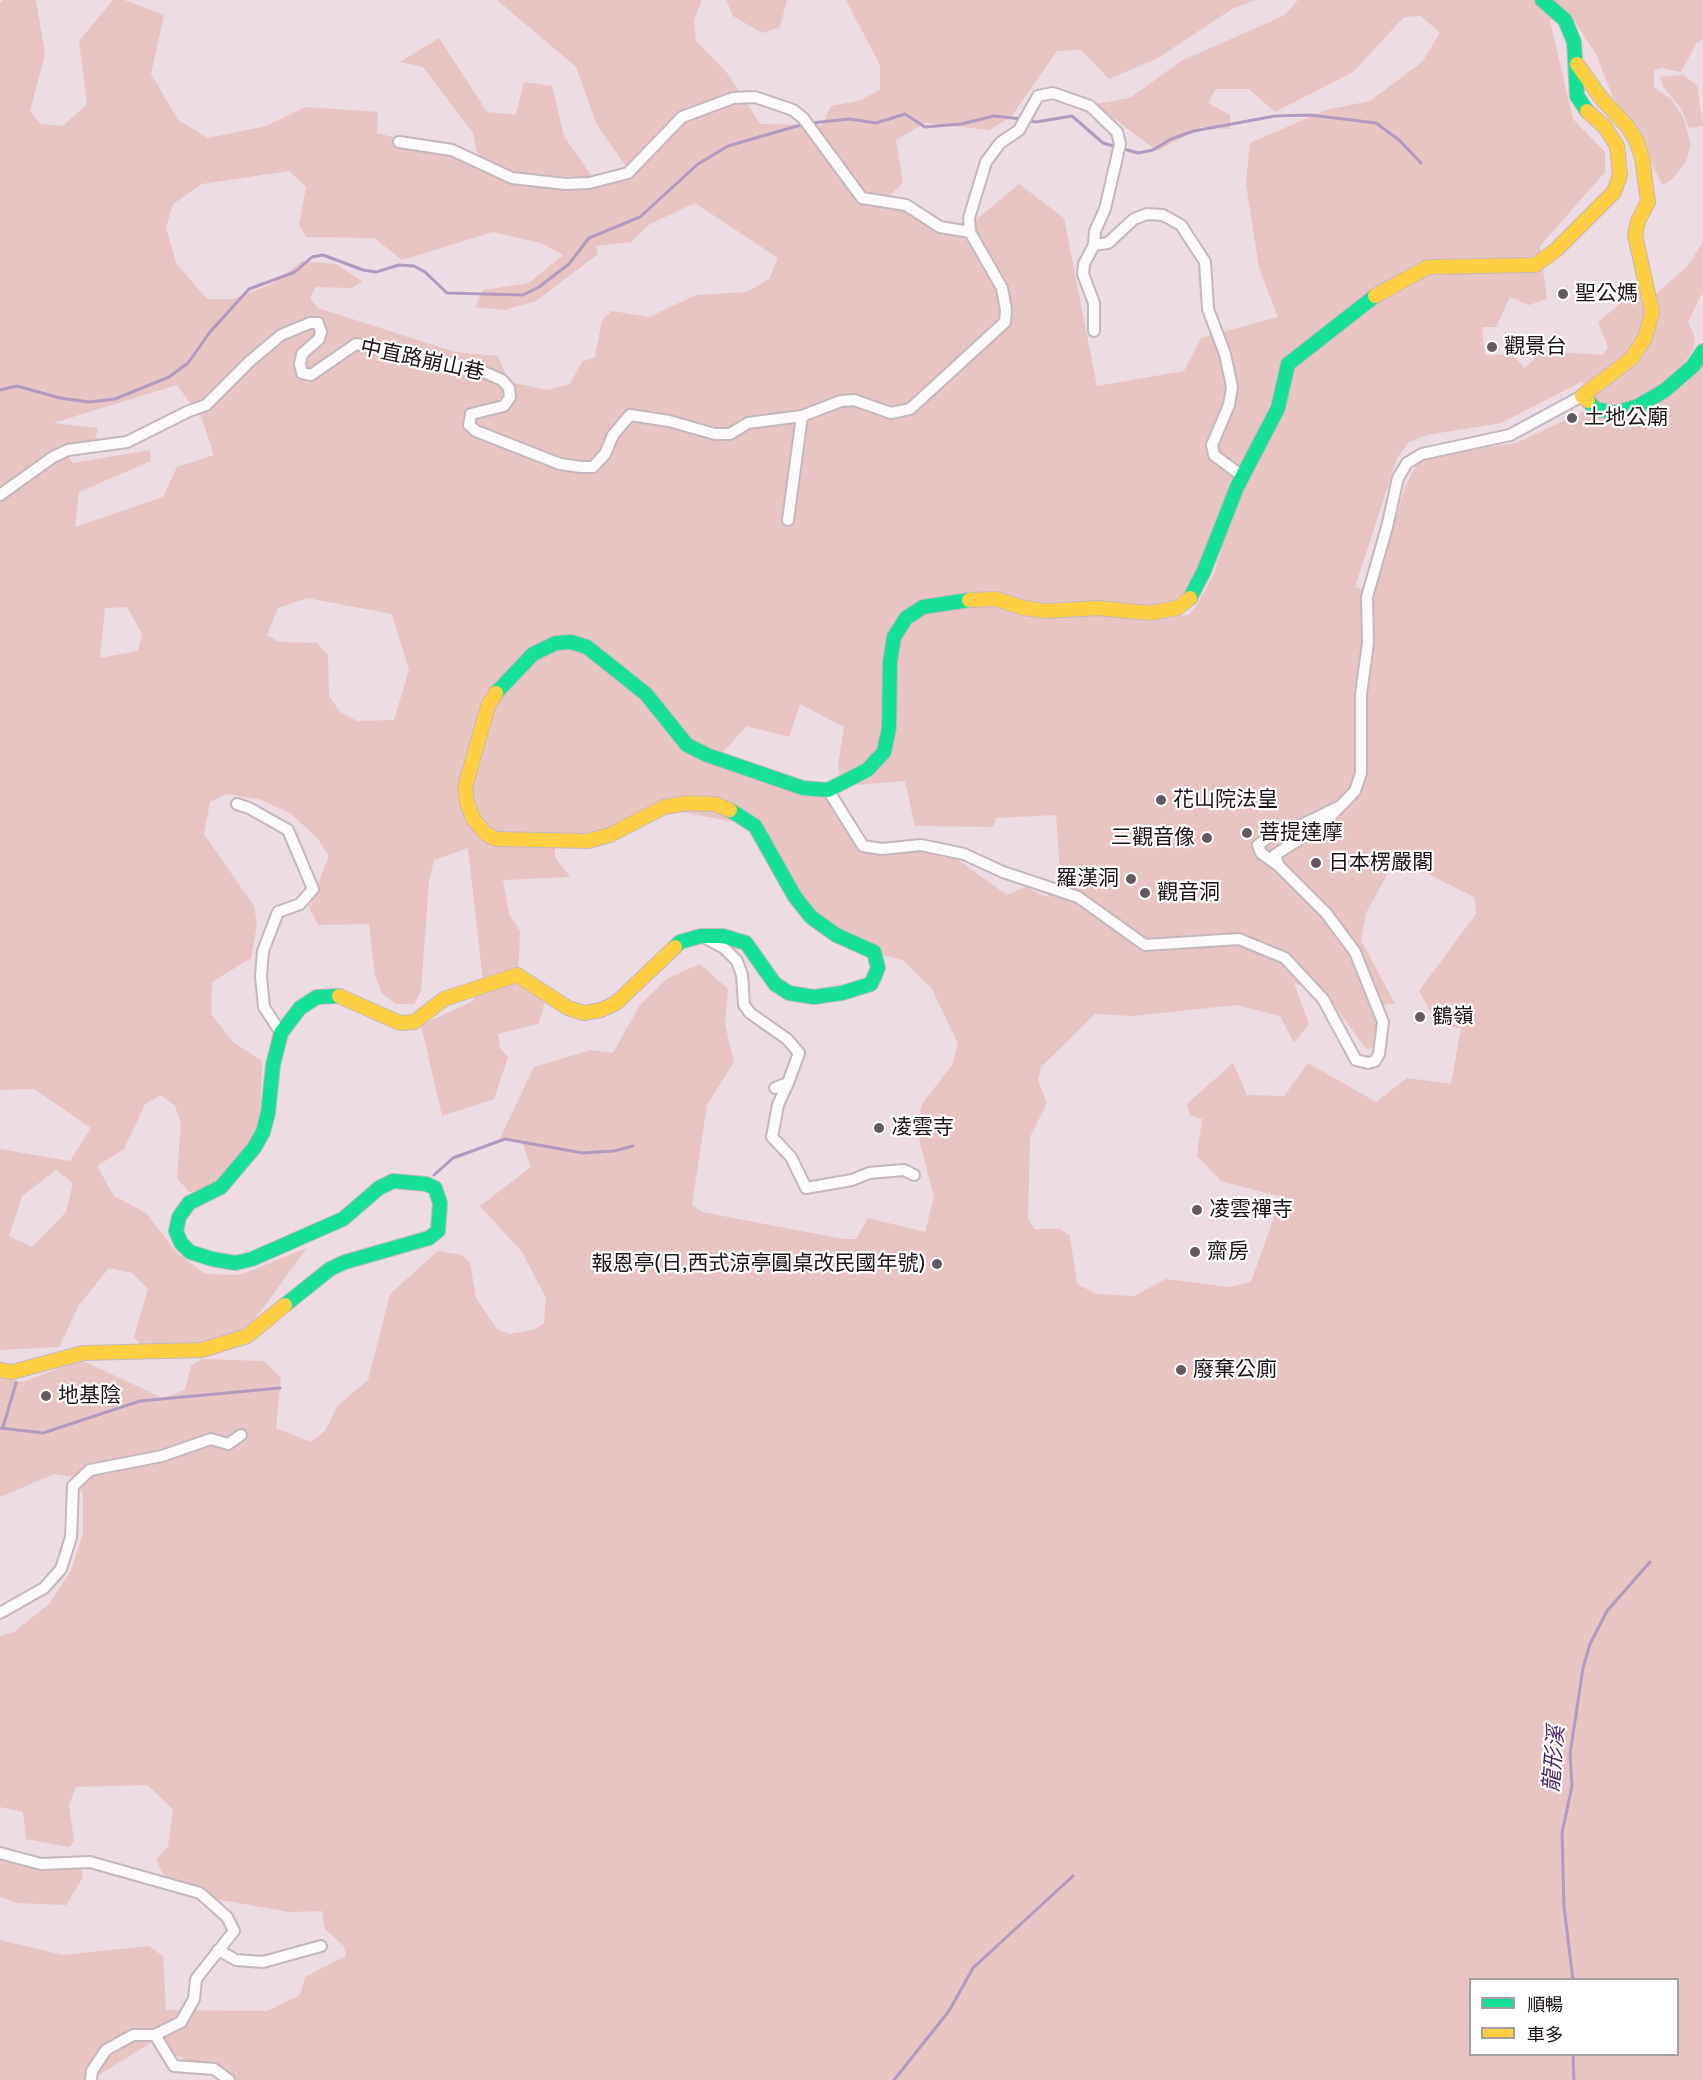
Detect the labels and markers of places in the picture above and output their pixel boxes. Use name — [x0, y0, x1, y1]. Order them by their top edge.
place label: 聖公媽 — [1575, 281, 1638, 307]
marker: 聖公媽 — [1556, 287, 1570, 301]
place label: 觀景台 — [1504, 334, 1567, 360]
marker: 觀景台 — [1485, 340, 1499, 354]
place label: 土地公廟 — [1584, 405, 1668, 431]
marker: 土地公廟 — [1565, 411, 1579, 425]
place label: 花山院法皇 — [1173, 787, 1278, 813]
marker: 花山院法皇 — [1154, 793, 1168, 807]
place label: 菩提達摩 — [1259, 820, 1343, 846]
place label: 三觀音像 — [1111, 825, 1195, 851]
marker: 菩提達摩 — [1240, 826, 1254, 840]
marker: 三觀音像 — [1200, 831, 1214, 845]
place label: 日本楞嚴閣 — [1328, 850, 1433, 876]
marker: 日本楞嚴閣 — [1309, 856, 1323, 870]
place label: 羅漢洞 — [1056, 866, 1119, 892]
marker: 羅漢洞 — [1124, 872, 1138, 886]
place label: 觀音洞 — [1157, 880, 1220, 906]
marker: 觀音洞 — [1138, 886, 1152, 900]
place label: 鶴嶺 — [1432, 1004, 1474, 1030]
marker: 鶴嶺 — [1413, 1010, 1427, 1024]
place label: 凌雲寺 — [891, 1115, 954, 1141]
marker: 凌雲寺 — [872, 1121, 886, 1135]
place label: 凌雲禪寺 — [1209, 1197, 1293, 1223]
marker: 凌雲禪寺 — [1190, 1203, 1204, 1217]
place label: 齋房 — [1207, 1239, 1249, 1265]
marker: 齋房 — [1188, 1245, 1202, 1259]
place label: 報恩亭(日,西式涼亭圓桌改民國年號) — [591, 1251, 925, 1277]
marker: 報恩亭(日,西式涼亭圓桌改民國年號) — [930, 1257, 944, 1271]
place label: 廢棄公廁 — [1193, 1357, 1277, 1383]
marker: 廢棄公廁 — [1174, 1363, 1188, 1377]
place label: 地基陰 — [58, 1383, 121, 1409]
marker: 地基陰 — [39, 1389, 53, 1403]

